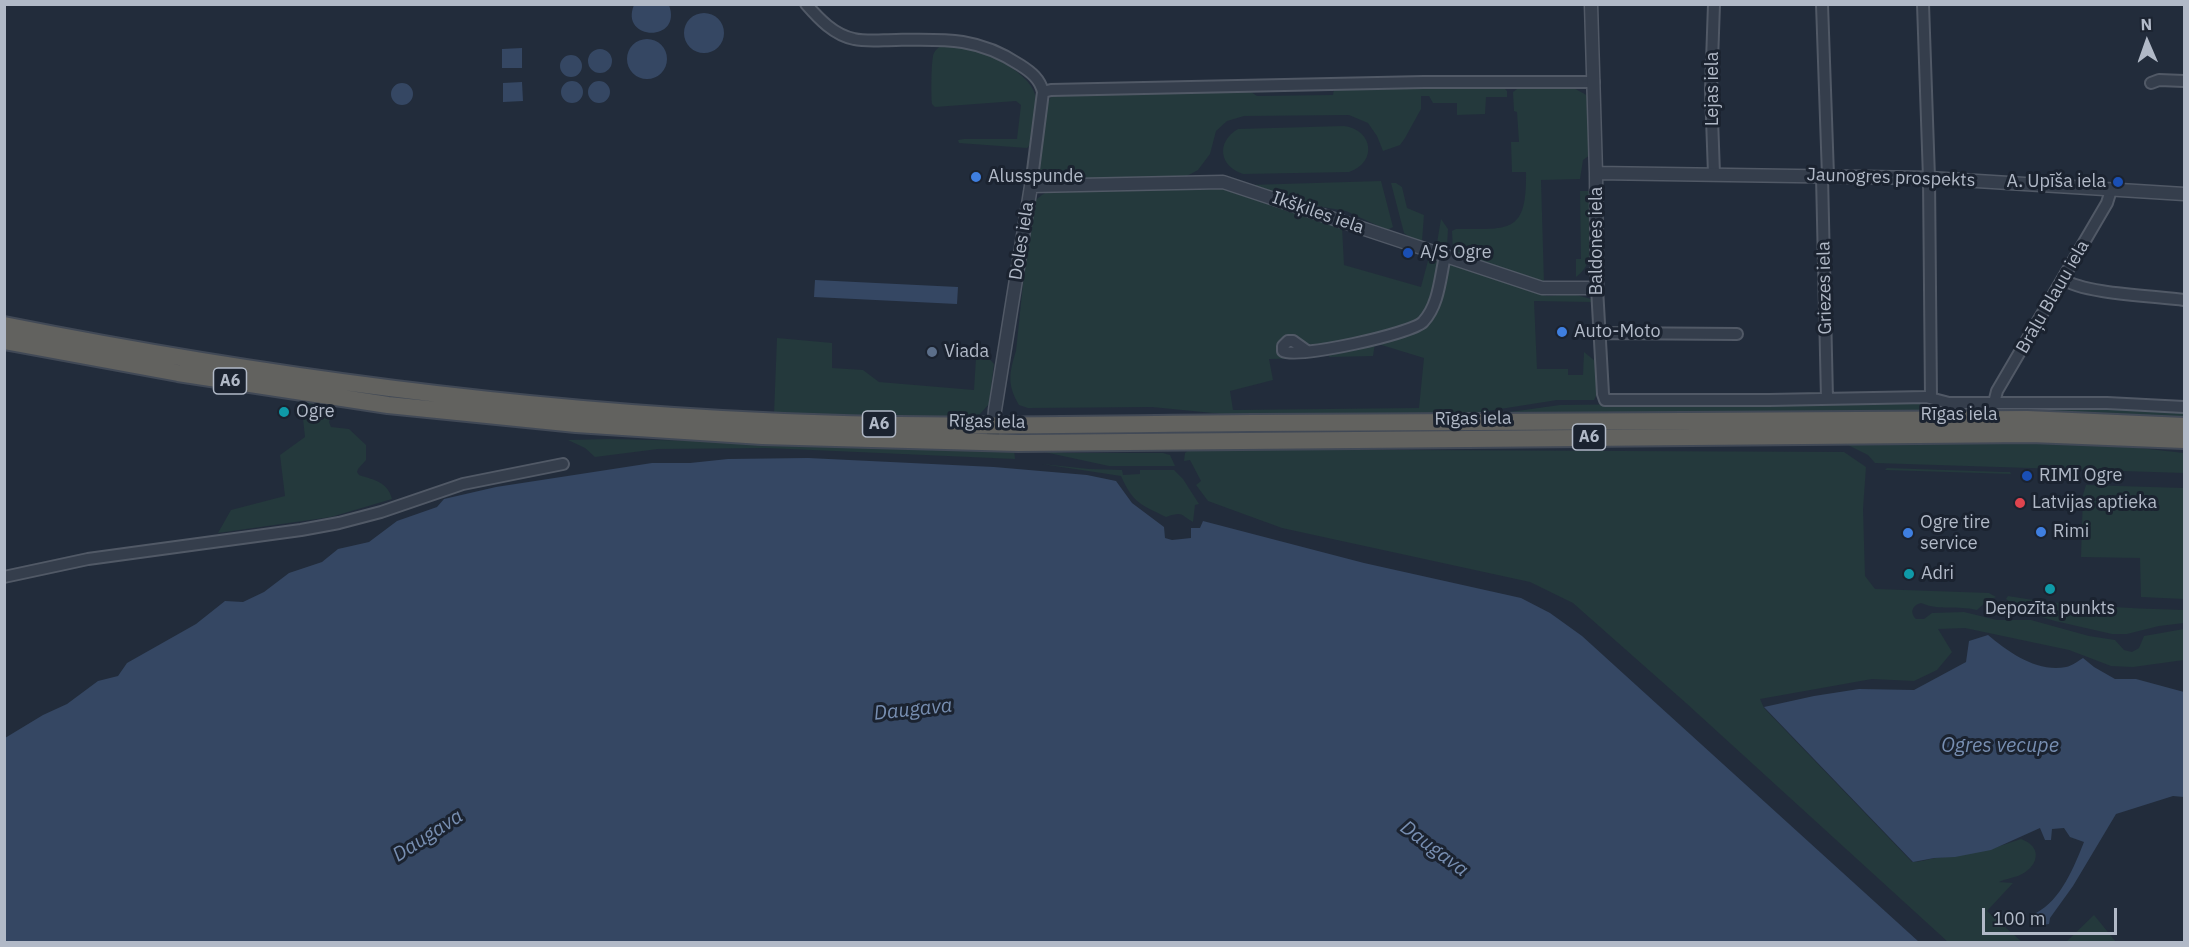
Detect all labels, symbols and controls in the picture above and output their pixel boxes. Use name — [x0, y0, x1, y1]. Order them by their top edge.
north arrow — [2117, 12, 2177, 72]
text: N — [2140, 14, 2153, 34]
street label: Lejas iela — [1702, 52, 1724, 126]
street label: Jaunogres prospekts — [1806, 164, 1976, 192]
place label: Alusspunde — [988, 166, 1083, 188]
marker: Alusspunde — [969, 170, 983, 184]
place label: A. Upīša iela — [2006, 171, 2106, 193]
marker: A. Upīša iela — [2111, 175, 2125, 189]
street label: Ikšķiles iela — [1269, 187, 1367, 239]
street label: Baldones iela — [1586, 187, 1608, 295]
street label: Doles iela — [1005, 200, 1039, 282]
street label: Brāļu Blauu iela — [2012, 237, 2094, 357]
street label: Griezes iela — [1813, 241, 1837, 335]
place label: A/S Ogre — [1420, 242, 1492, 264]
marker: A/S Ogre — [1401, 246, 1415, 260]
place label: Auto-Moto — [1574, 321, 1660, 343]
marker: Auto-Moto — [1555, 325, 1569, 339]
place label: Viada — [944, 341, 989, 363]
marker: Viada — [925, 345, 939, 359]
road number: A6 — [214, 368, 246, 394]
place label: Ogre — [296, 401, 335, 423]
street label: Rīgas iela — [1921, 404, 1997, 426]
marker: Ogre — [277, 405, 291, 419]
street label: Rīgas iela — [1434, 408, 1512, 430]
road number: A6 — [862, 411, 896, 437]
street label: Rīgas iela — [948, 411, 1026, 433]
road number: A6 — [1572, 424, 1606, 450]
place label: RIMI Ogre — [2039, 465, 2122, 487]
marker: RIMI Ogre — [2020, 469, 2034, 483]
place label: Latvijas aptieka — [2032, 492, 2157, 514]
marker: Latvijas aptieka — [2013, 496, 2027, 510]
place label: Ogre tire service — [1920, 512, 1990, 554]
place label: Rimi — [2053, 521, 2089, 543]
marker: Rimi — [2034, 525, 2048, 539]
marker: Ogre tire service — [1901, 526, 1915, 540]
place label: Adri — [1921, 563, 1954, 585]
marker: Adri — [1902, 567, 1916, 581]
marker: Depozīta punkts — [2043, 582, 2057, 596]
place label: Depozīta punkts — [1985, 598, 2115, 620]
water label: Daugava — [873, 694, 953, 726]
water label: Ogres vecupe — [1941, 734, 2059, 758]
water label: Daugava — [388, 804, 468, 868]
water label: Daugava — [1395, 816, 1473, 882]
scale bar — [1985, 896, 2120, 934]
text: 100 m — [1993, 907, 2045, 930]

